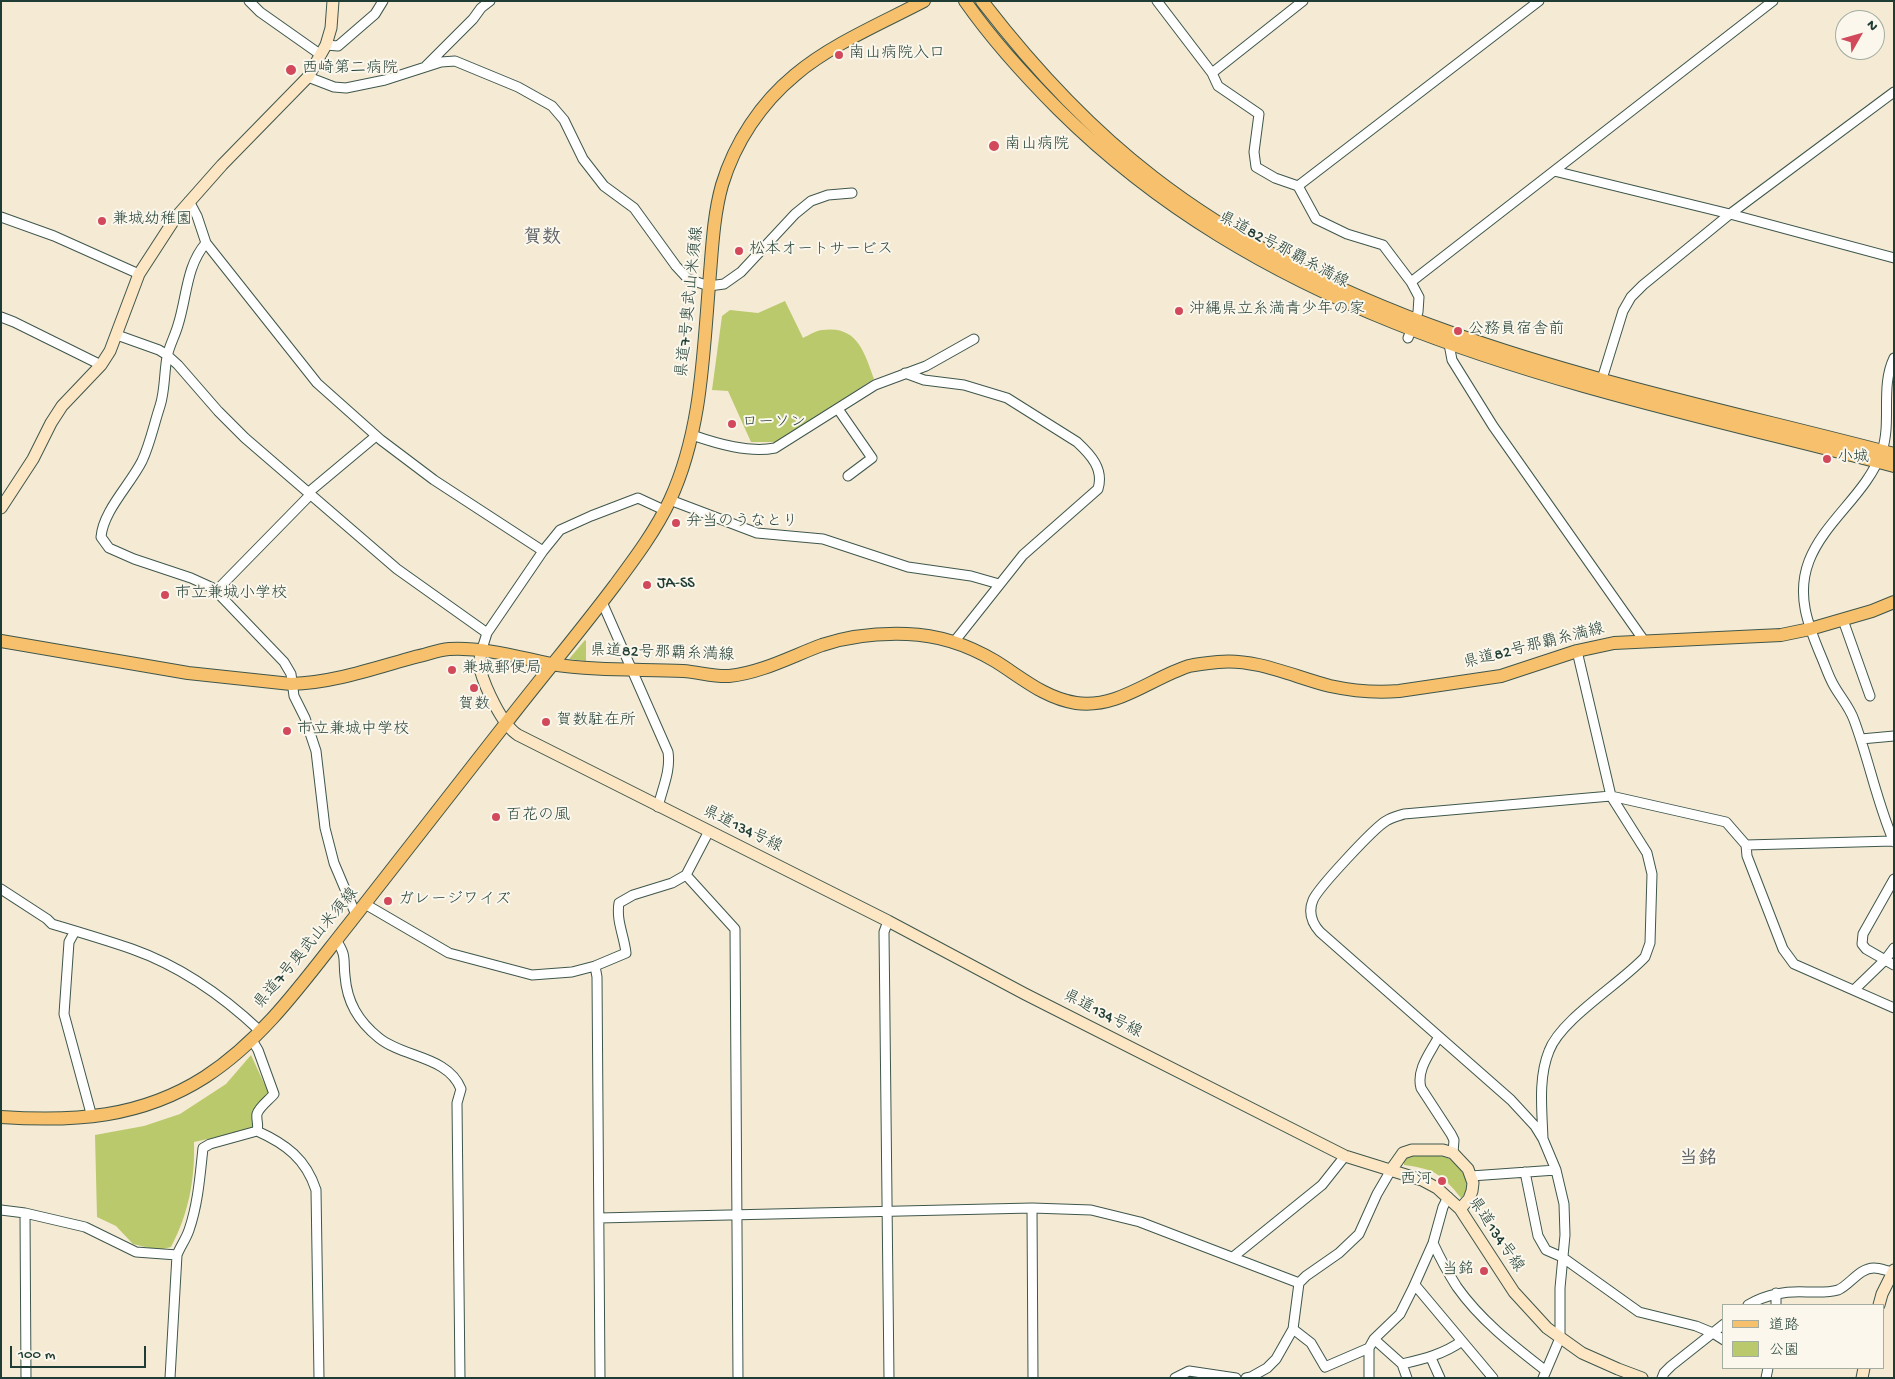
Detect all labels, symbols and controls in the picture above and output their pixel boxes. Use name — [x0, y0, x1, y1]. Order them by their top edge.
north arrow — [1835, 10, 1885, 60]
text: N — [1862, 17, 1881, 35]
place label: 南山病院入口 — [849, 45, 945, 65]
marker: 南山病院入口 — [833, 49, 845, 61]
place label: 西崎第二病院 — [302, 60, 398, 80]
marker: 西崎第二病院 — [284, 63, 298, 77]
place label: 南山病院 — [1005, 136, 1069, 156]
marker: 南山病院 — [987, 139, 1001, 153]
street label: 県道82号那覇糸満線 — [1215, 209, 1351, 293]
place label: 兼城幼稚園 — [112, 211, 192, 231]
marker: 兼城幼稚園 — [96, 215, 108, 227]
street label: 県道7号奥武山米須線 — [673, 225, 709, 379]
district label: 賀数 — [523, 228, 561, 250]
place label: 松本オートサービス — [749, 241, 893, 261]
marker: 松本オートサービス — [733, 245, 745, 257]
place label: 沖縄県立糸満青少年の家 — [1189, 301, 1365, 321]
marker: 沖縄県立糸満青少年の家 — [1173, 305, 1185, 317]
place label: 公務員宿舎前 — [1468, 321, 1564, 341]
marker: 公務員宿舎前 — [1452, 325, 1464, 337]
place label: ローソン — [742, 414, 806, 434]
marker: ローソン — [726, 418, 738, 430]
place label: 小城 — [1837, 449, 1869, 469]
marker: 小城 — [1821, 453, 1833, 465]
place label: 弁当のうなとり — [686, 513, 798, 533]
marker: 弁当のうなとり — [670, 517, 682, 529]
place label: JA-SS — [657, 575, 695, 595]
marker: JA-SS — [641, 579, 653, 591]
place label: 市立兼城小学校 — [175, 585, 287, 605]
marker: 市立兼城小学校 — [159, 589, 171, 601]
street label: 県道82号那覇糸満線 — [1462, 620, 1606, 674]
street label: 県道82号那覇糸満線 — [589, 642, 735, 666]
place label: 兼城郵便局 — [462, 660, 542, 680]
marker: 兼城郵便局 — [446, 664, 458, 676]
marker: 賀数 — [468, 682, 480, 694]
place label: 賀数 — [458, 696, 490, 716]
place label: 賀数駐在所 — [556, 712, 636, 732]
marker: 賀数駐在所 — [540, 716, 552, 728]
place label: 市立兼城中学校 — [297, 721, 409, 741]
marker: 市立兼城中学校 — [281, 725, 293, 737]
street label: 県道134号線 — [699, 802, 785, 858]
place label: 百花の風 — [506, 807, 570, 827]
marker: 百花の風 — [490, 811, 502, 823]
street label: 県道7号奥武山米須線 — [251, 884, 363, 1014]
place label: ガレージワイズ — [398, 891, 511, 911]
marker: ガレージワイズ — [382, 895, 394, 907]
street label: 県道134号線 — [1059, 987, 1145, 1043]
district label: 当銘 — [1679, 1149, 1717, 1171]
place label: 西河 — [1400, 1171, 1432, 1191]
marker: 西河 — [1436, 1175, 1448, 1187]
street label: 県道134号線 — [1463, 1194, 1527, 1276]
place label: 当銘 — [1442, 1261, 1474, 1281]
marker: 当銘 — [1478, 1265, 1490, 1277]
legend — [1722, 1304, 1885, 1369]
text: 道路 — [1769, 1317, 1799, 1335]
scale bar — [12, 1336, 149, 1368]
text: 公園 — [1769, 1342, 1799, 1360]
text: 100 m — [18, 1346, 55, 1364]

